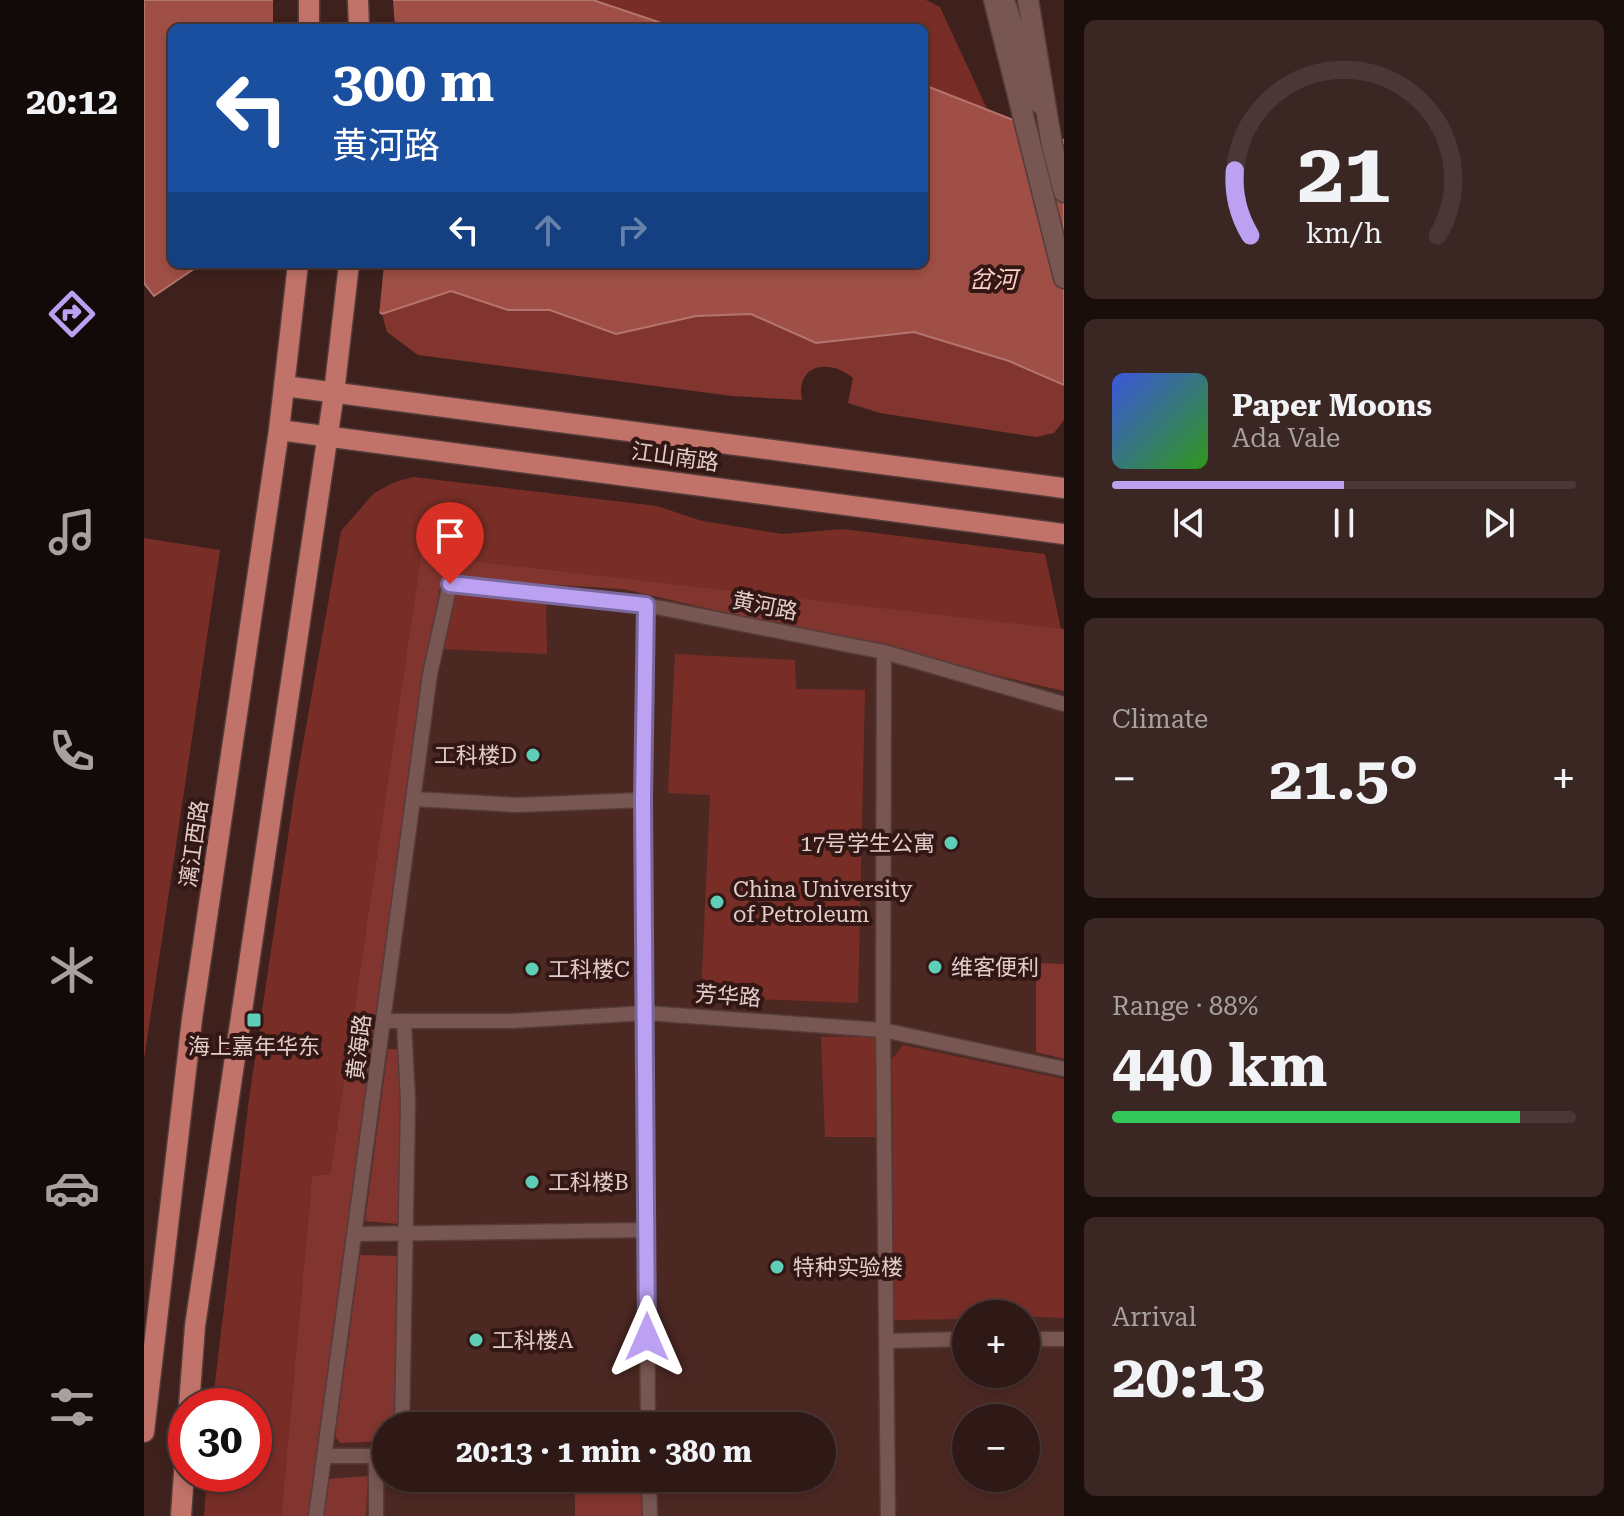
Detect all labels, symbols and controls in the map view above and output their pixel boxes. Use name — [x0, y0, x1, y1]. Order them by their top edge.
text: 300 m — [332, 49, 494, 115]
icon: left — [200, 56, 304, 160]
text: 20:12 — [26, 81, 118, 123]
text: 21 — [1297, 124, 1391, 221]
text: 黄河路 — [332, 125, 440, 167]
icon: left — [442, 208, 486, 252]
icon: ahead — [526, 208, 570, 252]
icon: right — [610, 208, 654, 252]
text: km/h — [1306, 216, 1382, 250]
water label: 岔河 — [969, 266, 1021, 294]
icon: directions — [44, 286, 100, 342]
text: Paper Moons — [1232, 388, 1432, 423]
text: Ada Vale — [1232, 423, 1340, 453]
street label: 江山南路 — [630, 438, 720, 476]
icon: previous — [1167, 501, 1211, 545]
icon: pause — [1322, 501, 1366, 545]
icon: next — [1477, 501, 1521, 545]
pin — [416, 502, 484, 584]
icon: music — [44, 504, 100, 560]
icon: arrive — [428, 514, 472, 558]
street label: 黄河路 — [730, 587, 800, 625]
text: Climate — [1112, 704, 1208, 734]
icon: phone — [44, 723, 100, 779]
place label: 工科楼D — [434, 743, 517, 768]
text: 21.5° — [1269, 743, 1419, 814]
marker: 工科楼D — [524, 746, 542, 764]
text: − — [1112, 753, 1137, 805]
text: + — [1551, 753, 1576, 805]
street label: 漓江西路 — [175, 799, 213, 889]
place label: 17号学生公寓 — [800, 831, 935, 856]
marker: 17号学生公寓 — [942, 834, 960, 852]
place label: China University of Petroleum — [733, 877, 912, 927]
marker: China University of Petroleum — [708, 893, 726, 911]
icon: climate — [44, 942, 100, 998]
place label: 维客便利 — [951, 955, 1039, 980]
place label: 工科楼C — [548, 957, 630, 982]
marker: 维客便利 — [926, 958, 944, 976]
marker: 工科楼C — [523, 960, 541, 978]
street label: 芳华路 — [694, 981, 762, 1011]
text: Range · 88% — [1112, 991, 1258, 1021]
marker: 海上嘉年华东 — [245, 1011, 263, 1029]
street label: 黄海路 — [343, 1013, 375, 1081]
text: 440 km — [1112, 1030, 1327, 1101]
place label: 海上嘉年华东 — [188, 1034, 320, 1059]
icon: car — [44, 1160, 100, 1216]
place label: 工科楼B — [548, 1170, 629, 1195]
marker: 工科楼B — [523, 1173, 541, 1191]
place label: 特种实验楼 — [793, 1255, 903, 1280]
marker: 特种实验楼 — [768, 1258, 786, 1276]
position arrow — [605, 1295, 689, 1379]
map controls — [952, 1300, 1040, 1492]
button: + — [952, 1300, 1040, 1388]
text: Arrival — [1112, 1302, 1197, 1332]
place label: 工科楼A — [492, 1328, 574, 1353]
marker: 工科楼A — [467, 1331, 485, 1349]
text: 20:13 — [1112, 1341, 1265, 1412]
icon: filters — [44, 1379, 100, 1435]
speed limit sign: 30 — [168, 1388, 272, 1492]
button: − — [952, 1404, 1040, 1492]
text: 20:13 · 1 min · 380 m — [456, 1434, 752, 1469]

